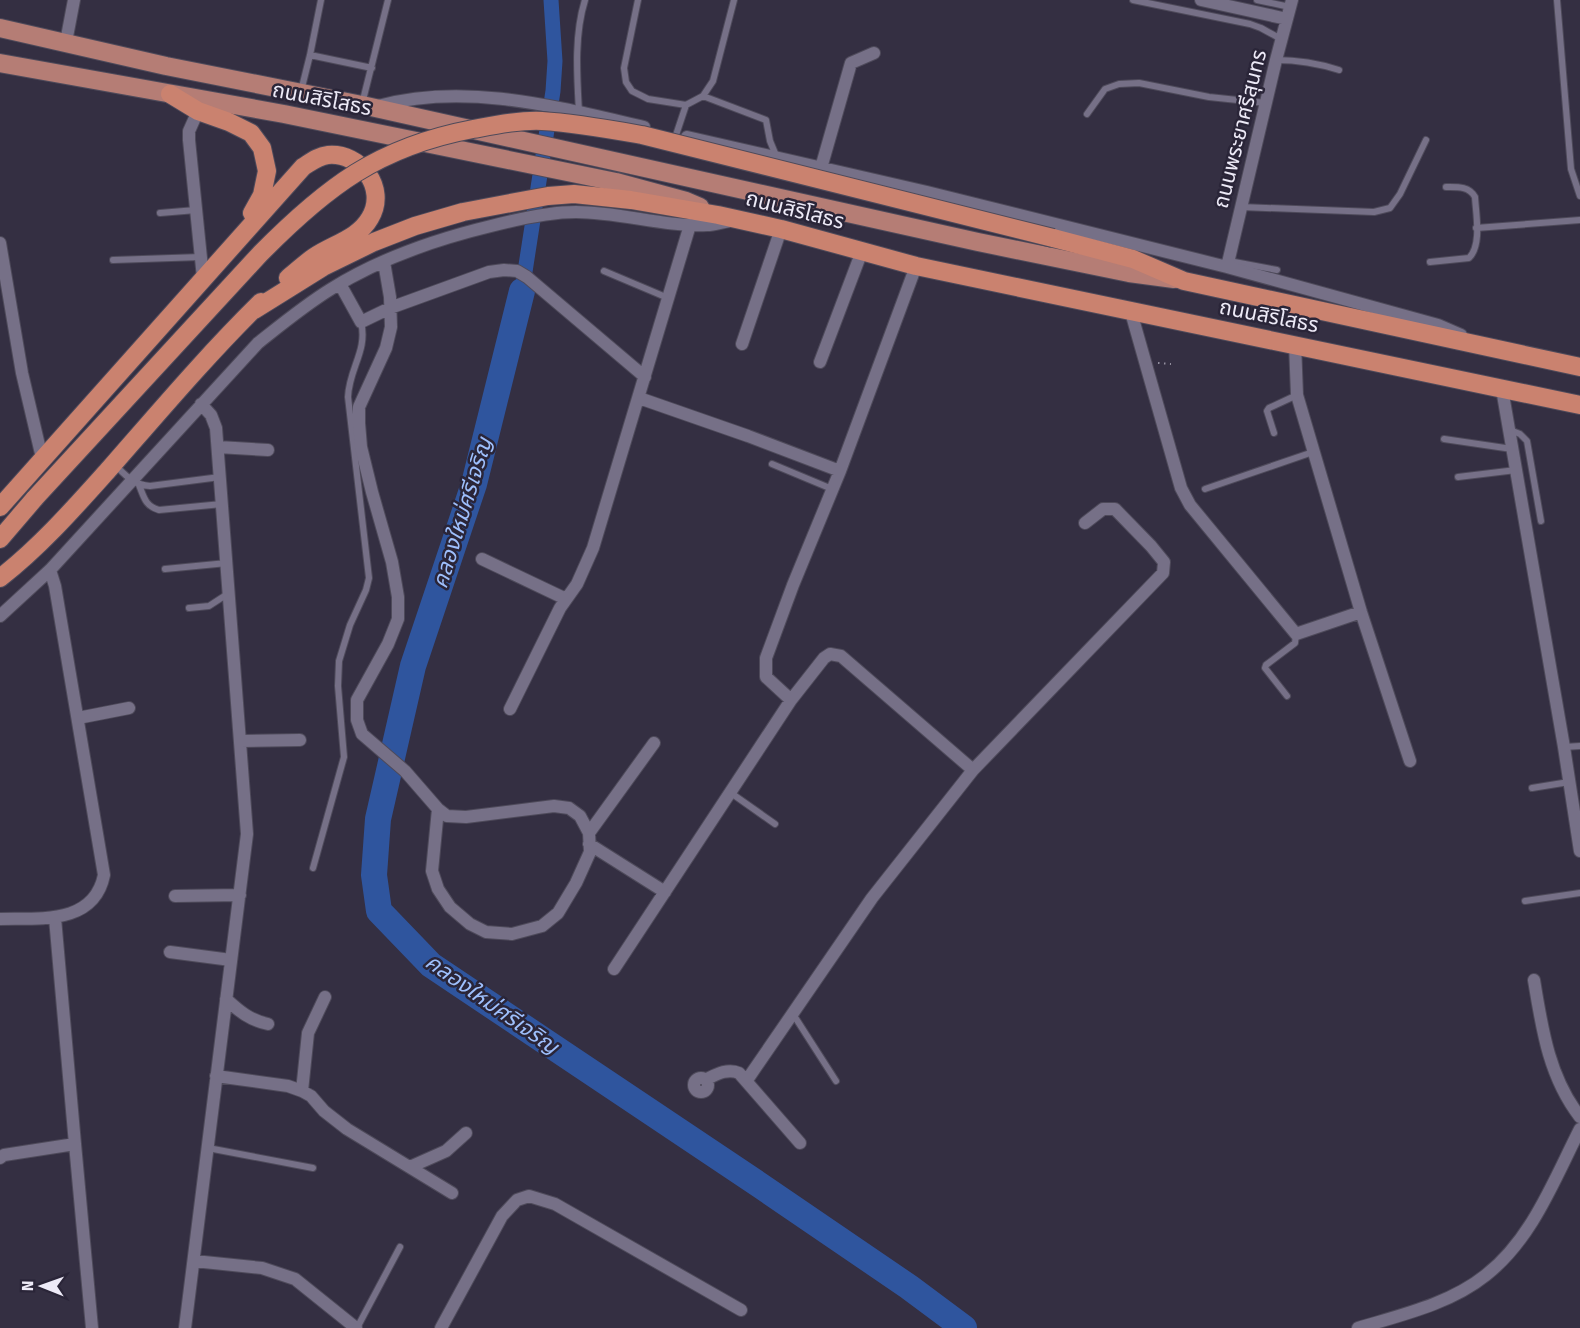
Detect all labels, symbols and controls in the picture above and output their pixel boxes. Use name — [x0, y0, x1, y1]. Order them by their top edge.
street label: ถนนพระยาศรีสุนทร — [1208, 47, 1272, 211]
street label: ถนนสิริโสธร — [270, 77, 374, 121]
street label: ถนนสิริโสธร — [743, 185, 847, 235]
street label: ถนนสิริโสธร — [1217, 294, 1321, 338]
water label: คลองใหม่ศรีเจริญ — [426, 432, 498, 592]
water label: คลองใหม่ศรีเจริญ — [420, 948, 565, 1061]
north arrow — [12, 1256, 72, 1316]
text: N — [18, 1280, 37, 1291]

